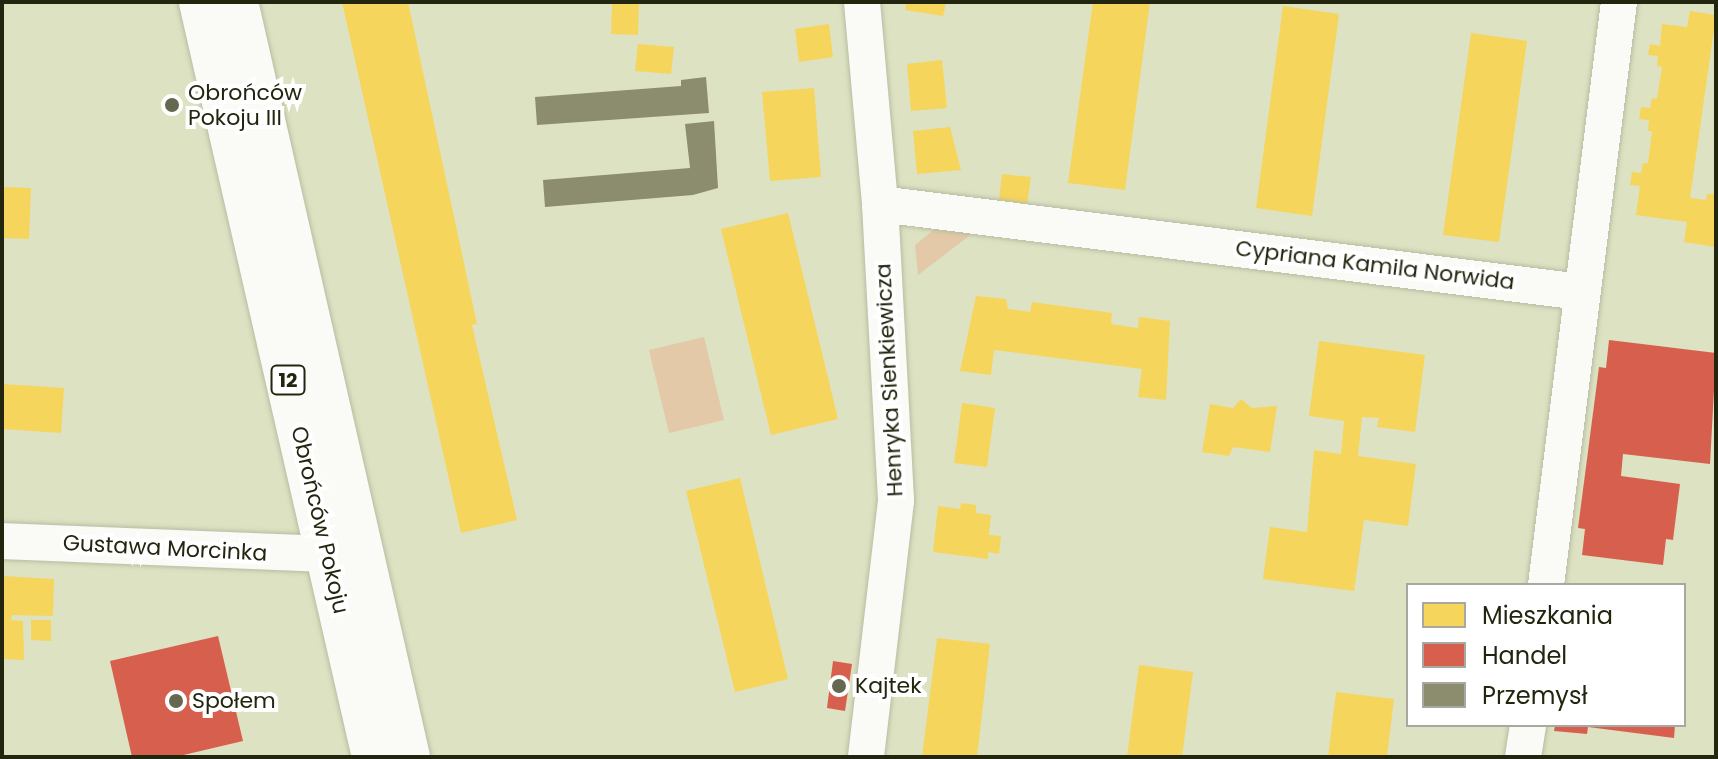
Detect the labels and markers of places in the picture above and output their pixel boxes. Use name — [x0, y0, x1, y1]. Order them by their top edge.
place label: Obrońców Pokoju III — [188, 79, 302, 130]
marker: Obrońców Pokoju III — [163, 96, 181, 114]
place label: Kajtek — [855, 673, 921, 699]
marker: Kajtek — [830, 677, 848, 695]
place label: Społem — [192, 688, 276, 714]
marker: Społem — [167, 692, 185, 710]

